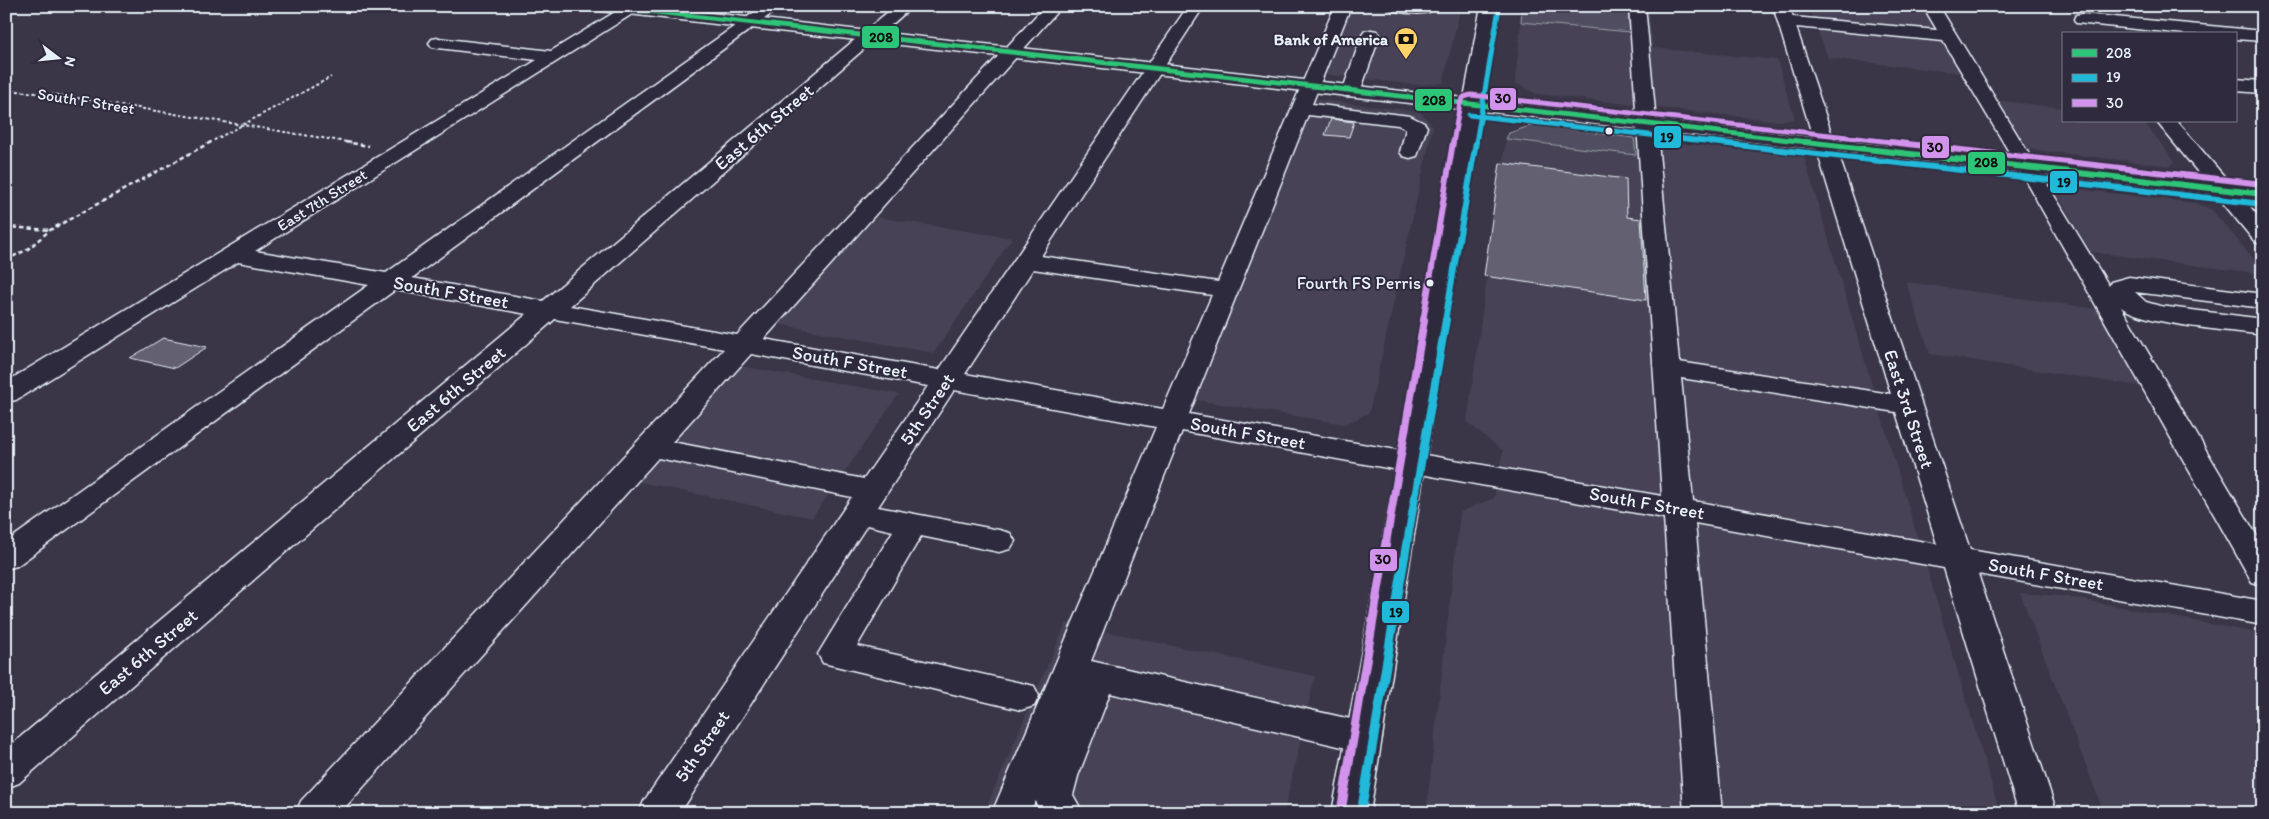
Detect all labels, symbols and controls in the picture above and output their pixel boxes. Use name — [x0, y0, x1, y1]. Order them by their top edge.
line badge: 208 — [861, 25, 900, 49]
bank icon: Bank of America — [1393, 26, 1419, 60]
text: 208 — [869, 29, 893, 46]
place label: Bank of America — [1274, 30, 1388, 49]
north arrow — [32, 32, 82, 82]
legend — [2062, 32, 2236, 122]
text: 208 — [2106, 44, 2131, 62]
text: N — [61, 55, 79, 68]
text: 19 — [2106, 68, 2121, 86]
street label: East 6th Street — [710, 79, 818, 175]
street label: South F Street — [36, 84, 136, 118]
line badge: 30 — [1489, 87, 1517, 111]
line badge: 208 — [1414, 88, 1453, 112]
text: 30 — [1495, 90, 1511, 107]
text: 208 — [1422, 92, 1446, 109]
text: 30 — [2106, 94, 2123, 112]
line badge: 19 — [1653, 125, 1682, 149]
unlabelled marker — [1604, 126, 1614, 136]
text: 19 — [1660, 129, 1674, 146]
line badge: 30 — [1921, 135, 1950, 159]
text: 30 — [1927, 139, 1943, 156]
line badge: 208 — [1967, 151, 2006, 175]
text: 208 — [1974, 154, 1998, 171]
street label: East 7th Street — [273, 165, 371, 235]
line badge: 19 — [2049, 170, 2078, 194]
text: 19 — [2057, 174, 2071, 191]
street label: South F Street — [392, 271, 510, 313]
place label: Fourth FS Perris — [1297, 272, 1421, 294]
marker: Fourth FS Perris — [1425, 278, 1435, 288]
street label: East 6th Street — [402, 341, 510, 437]
street label: South F Street — [791, 341, 909, 383]
street label: East 3rd Street — [1879, 347, 1939, 471]
street label: 5th Street — [895, 369, 959, 449]
street label: South F Street — [1189, 412, 1307, 454]
street label: South F Street — [1588, 482, 1706, 524]
line badge: 30 — [1369, 548, 1398, 572]
text: 30 — [1375, 551, 1391, 568]
street label: South F Street — [1987, 553, 2105, 595]
line badge: 19 — [1381, 600, 1410, 624]
street label: East 6th Street — [94, 604, 202, 700]
text: 19 — [1389, 604, 1403, 621]
street label: 5th Street — [670, 706, 734, 786]

